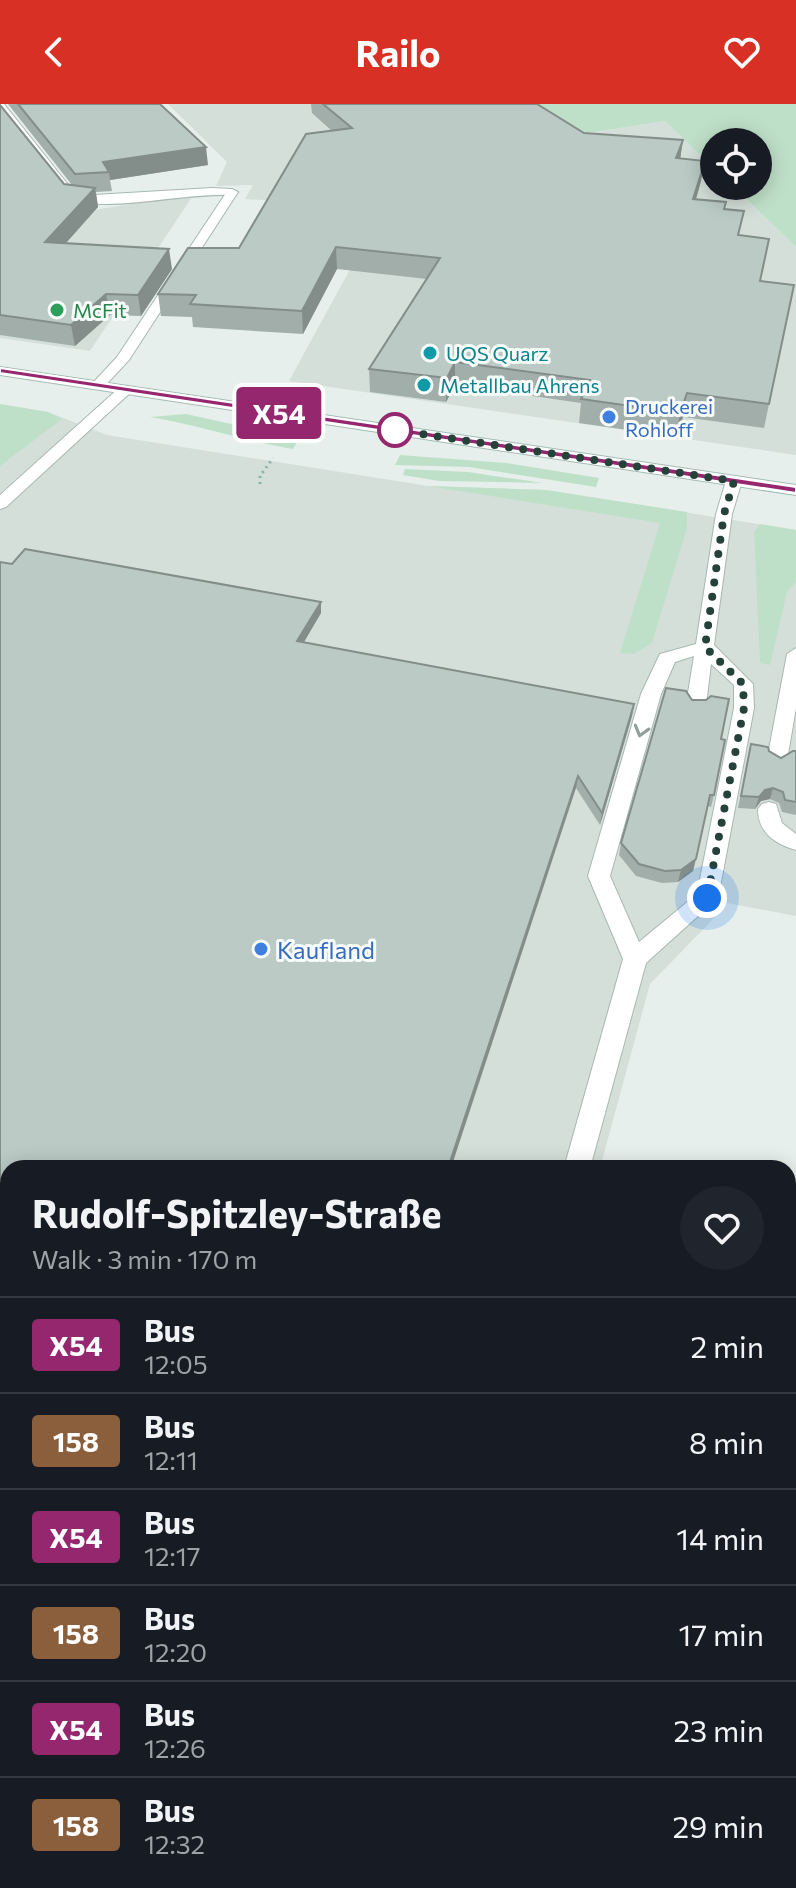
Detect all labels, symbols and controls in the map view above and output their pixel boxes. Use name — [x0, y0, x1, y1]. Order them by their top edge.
icon: back — [32, 30, 76, 74]
text: Railo — [356, 30, 441, 74]
icon: heart — [720, 30, 764, 74]
map controls — [700, 128, 772, 200]
button: locate — [700, 128, 772, 200]
place label: McFit — [73, 298, 127, 322]
marker: McFit — [48, 301, 66, 319]
place label: UQS Quarz — [446, 341, 548, 365]
marker: UQS Quarz — [421, 344, 439, 362]
place label: Metallbau Ahrens — [440, 373, 600, 397]
marker: Metallbau Ahrens — [415, 376, 433, 394]
line badge: X54 — [233, 387, 325, 439]
place label: Druckerei Rohloff — [625, 394, 713, 441]
text: X54 — [252, 396, 306, 430]
marker: Druckerei Rohloff — [600, 408, 618, 426]
unlabelled marker — [378, 413, 412, 447]
one-way arrow — [633, 724, 650, 738]
your location — [687, 878, 727, 918]
place label: Kaufland — [277, 935, 375, 964]
marker: Kaufland — [252, 940, 270, 958]
button: heart — [680, 1186, 764, 1270]
text: Rudolf-Spitzley-Straße — [32, 1189, 442, 1236]
text: Walk · 3 min · 170 m — [32, 1243, 257, 1274]
text: Bus — [144, 1311, 195, 1348]
text: 2 min — [691, 1327, 764, 1364]
text: X54 — [49, 1328, 103, 1362]
text: 12:05 — [144, 1348, 208, 1379]
text: Bus — [144, 1407, 195, 1444]
text: 8 min — [689, 1423, 764, 1460]
text: 158 — [53, 1424, 99, 1458]
text: 12:11 — [144, 1444, 198, 1475]
text: Bus — [144, 1503, 195, 1540]
text: 14 min — [676, 1519, 764, 1556]
text: X54 — [49, 1520, 103, 1554]
text: 12:17 — [144, 1540, 201, 1571]
text: Bus — [144, 1599, 195, 1636]
text: 17 min — [679, 1615, 764, 1652]
text: 158 — [53, 1616, 99, 1650]
text: 12:20 — [144, 1636, 207, 1667]
text: Bus — [144, 1695, 195, 1732]
text: 23 min — [673, 1711, 764, 1748]
text: X54 — [49, 1712, 103, 1746]
text: 12:26 — [144, 1732, 206, 1763]
text: Bus — [144, 1791, 195, 1828]
text: 29 min — [672, 1807, 764, 1844]
text: 158 — [53, 1808, 99, 1842]
text: 12:32 — [144, 1828, 205, 1859]

